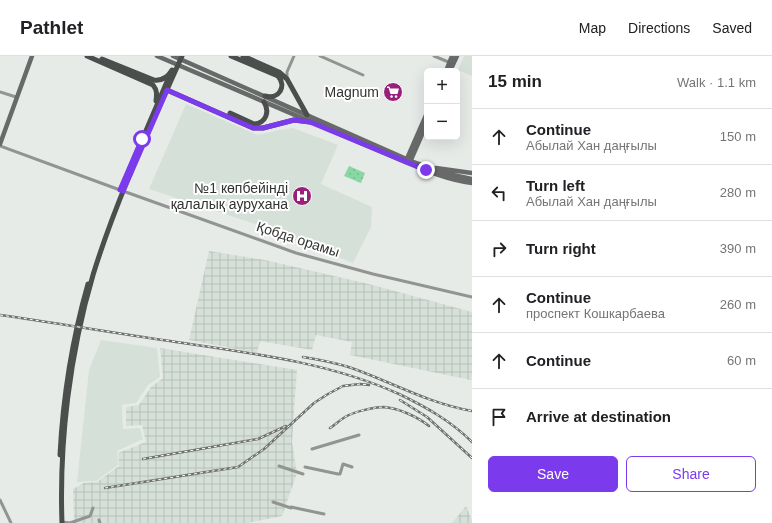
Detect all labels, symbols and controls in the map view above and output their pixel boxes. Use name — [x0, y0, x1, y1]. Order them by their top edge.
text: Pathlet — [20, 17, 83, 38]
text: Map — [579, 20, 606, 36]
text: Directions — [628, 20, 690, 36]
text: Saved — [712, 20, 752, 36]
map controls — [424, 68, 460, 140]
button: + — [424, 68, 460, 104]
text: 15 min — [488, 72, 542, 91]
text: Walk · 1.1 km — [677, 75, 756, 90]
supermarket icon: Magnum — [382, 81, 404, 103]
place label: Magnum — [325, 84, 379, 100]
button: − — [424, 104, 460, 140]
text: Continue — [526, 121, 591, 138]
icon: ahead — [488, 126, 510, 148]
text: 150 m — [720, 129, 756, 144]
route start — [133, 130, 151, 148]
text: Абылай Хан даңғылы — [526, 138, 657, 153]
route end — [417, 161, 435, 179]
text: Turn left — [526, 177, 585, 194]
place label: №1 көпбейінді қалалық аурухана — [171, 180, 288, 212]
icon: left — [488, 182, 510, 204]
hospital icon: №1 көпбейінді қалалық аурухана — [291, 185, 313, 207]
text: 280 m — [720, 185, 756, 200]
text: Абылай Хан даңғылы — [526, 194, 657, 209]
street label: Қобда орамы — [255, 218, 341, 260]
icon: right — [488, 238, 510, 260]
text: Turn right — [526, 240, 596, 257]
text: 390 m — [720, 241, 756, 256]
text: Continue — [526, 289, 591, 306]
icon: ahead — [488, 294, 510, 316]
text: 260 m — [720, 297, 756, 312]
text: проспект Кошкарбаева — [526, 306, 665, 321]
icon: ahead — [488, 350, 510, 372]
text: Continue — [526, 352, 591, 369]
text: 60 m — [727, 353, 756, 368]
icon: arrive — [488, 406, 510, 428]
text: Arrive at destination — [526, 408, 671, 425]
button: Save — [488, 456, 618, 492]
button: Share — [626, 456, 756, 492]

